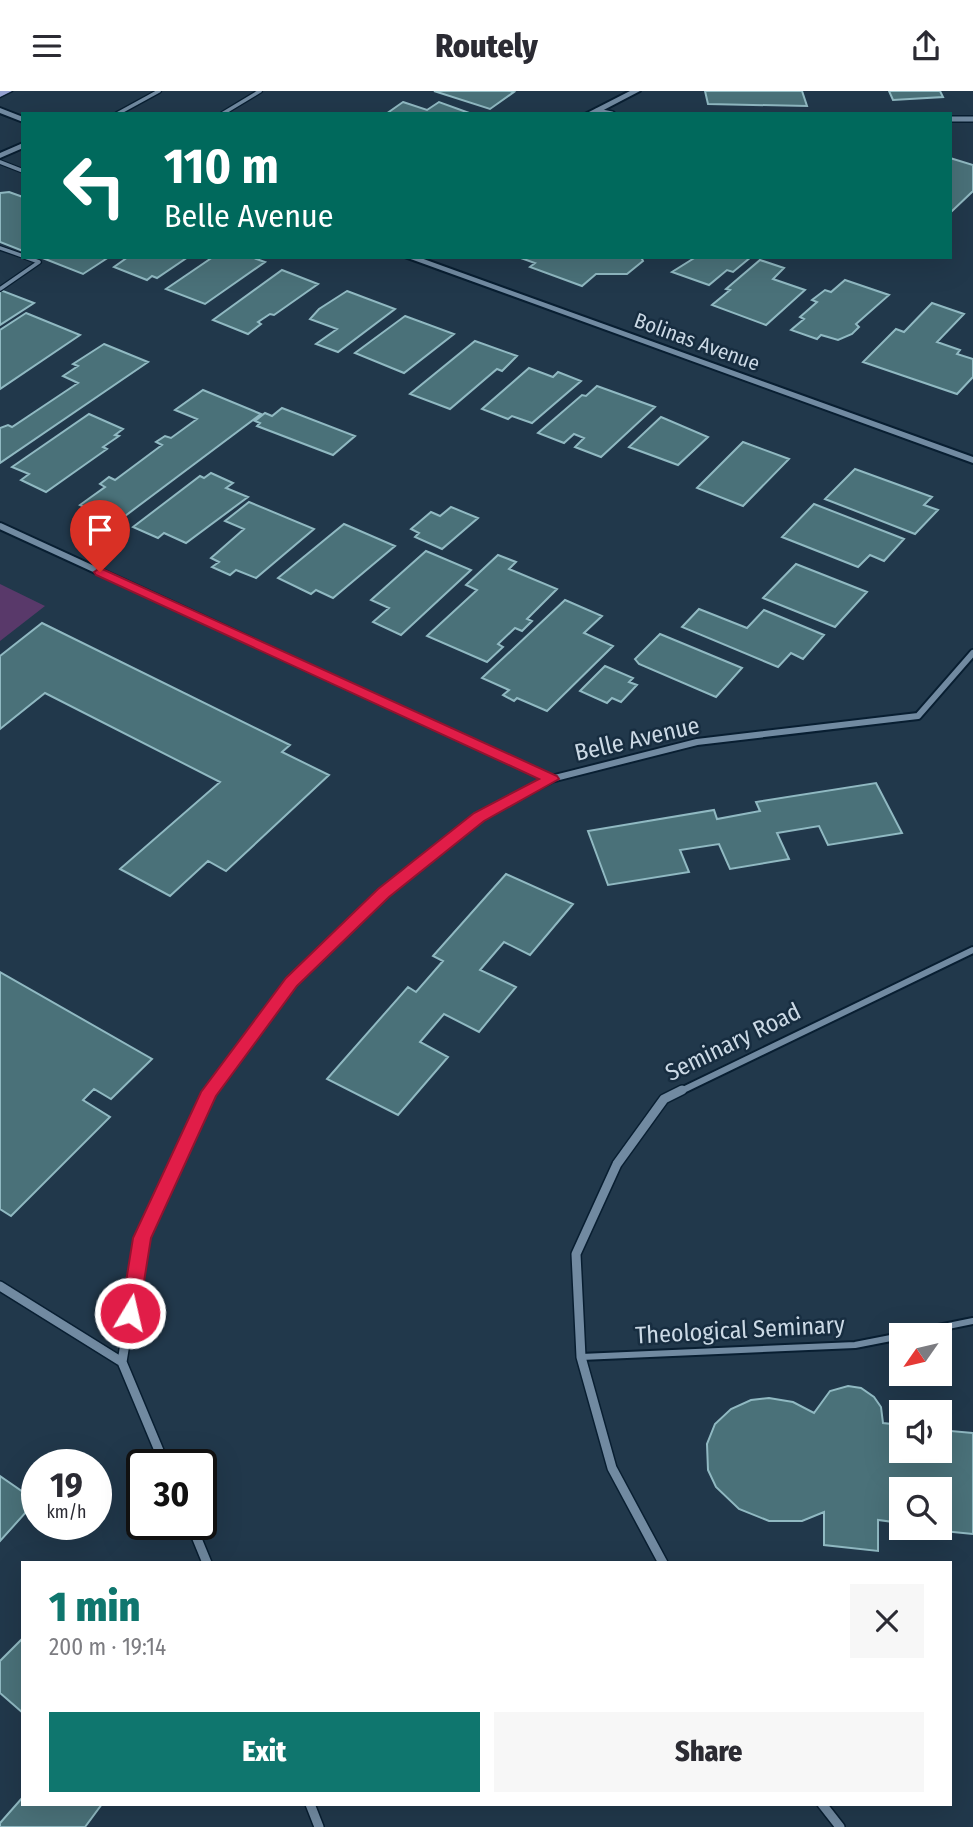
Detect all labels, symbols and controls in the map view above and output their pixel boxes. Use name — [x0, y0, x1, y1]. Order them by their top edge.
icon: menu — [28, 27, 66, 65]
text: Routely — [435, 27, 538, 65]
icon: share — [907, 27, 945, 65]
text: 110 m — [164, 137, 279, 196]
icon: left — [49, 140, 140, 231]
text: Belle Avenue — [164, 197, 334, 235]
street label: Bolinas Avenue — [631, 307, 763, 377]
pin — [70, 500, 130, 572]
icon: arrive — [81, 511, 119, 549]
street label: Belle Avenue — [572, 711, 702, 767]
street label: Seminary Road — [661, 997, 805, 1087]
position arrow — [93, 1276, 167, 1350]
street label: Theological Seminary — [635, 1311, 846, 1349]
north arrow — [889, 1323, 952, 1386]
map controls — [889, 1323, 952, 1540]
button: sound — [889, 1400, 952, 1463]
speed limit sign: 30 — [126, 1449, 217, 1540]
text: 19 — [50, 1464, 83, 1506]
button: search — [889, 1477, 952, 1540]
text: km/h — [46, 1501, 87, 1523]
text: 1 min — [49, 1582, 140, 1632]
button: close — [850, 1584, 924, 1658]
text: 200 m · 19:14 — [49, 1633, 166, 1661]
button: Exit — [49, 1712, 480, 1792]
button: Share — [494, 1712, 924, 1792]

